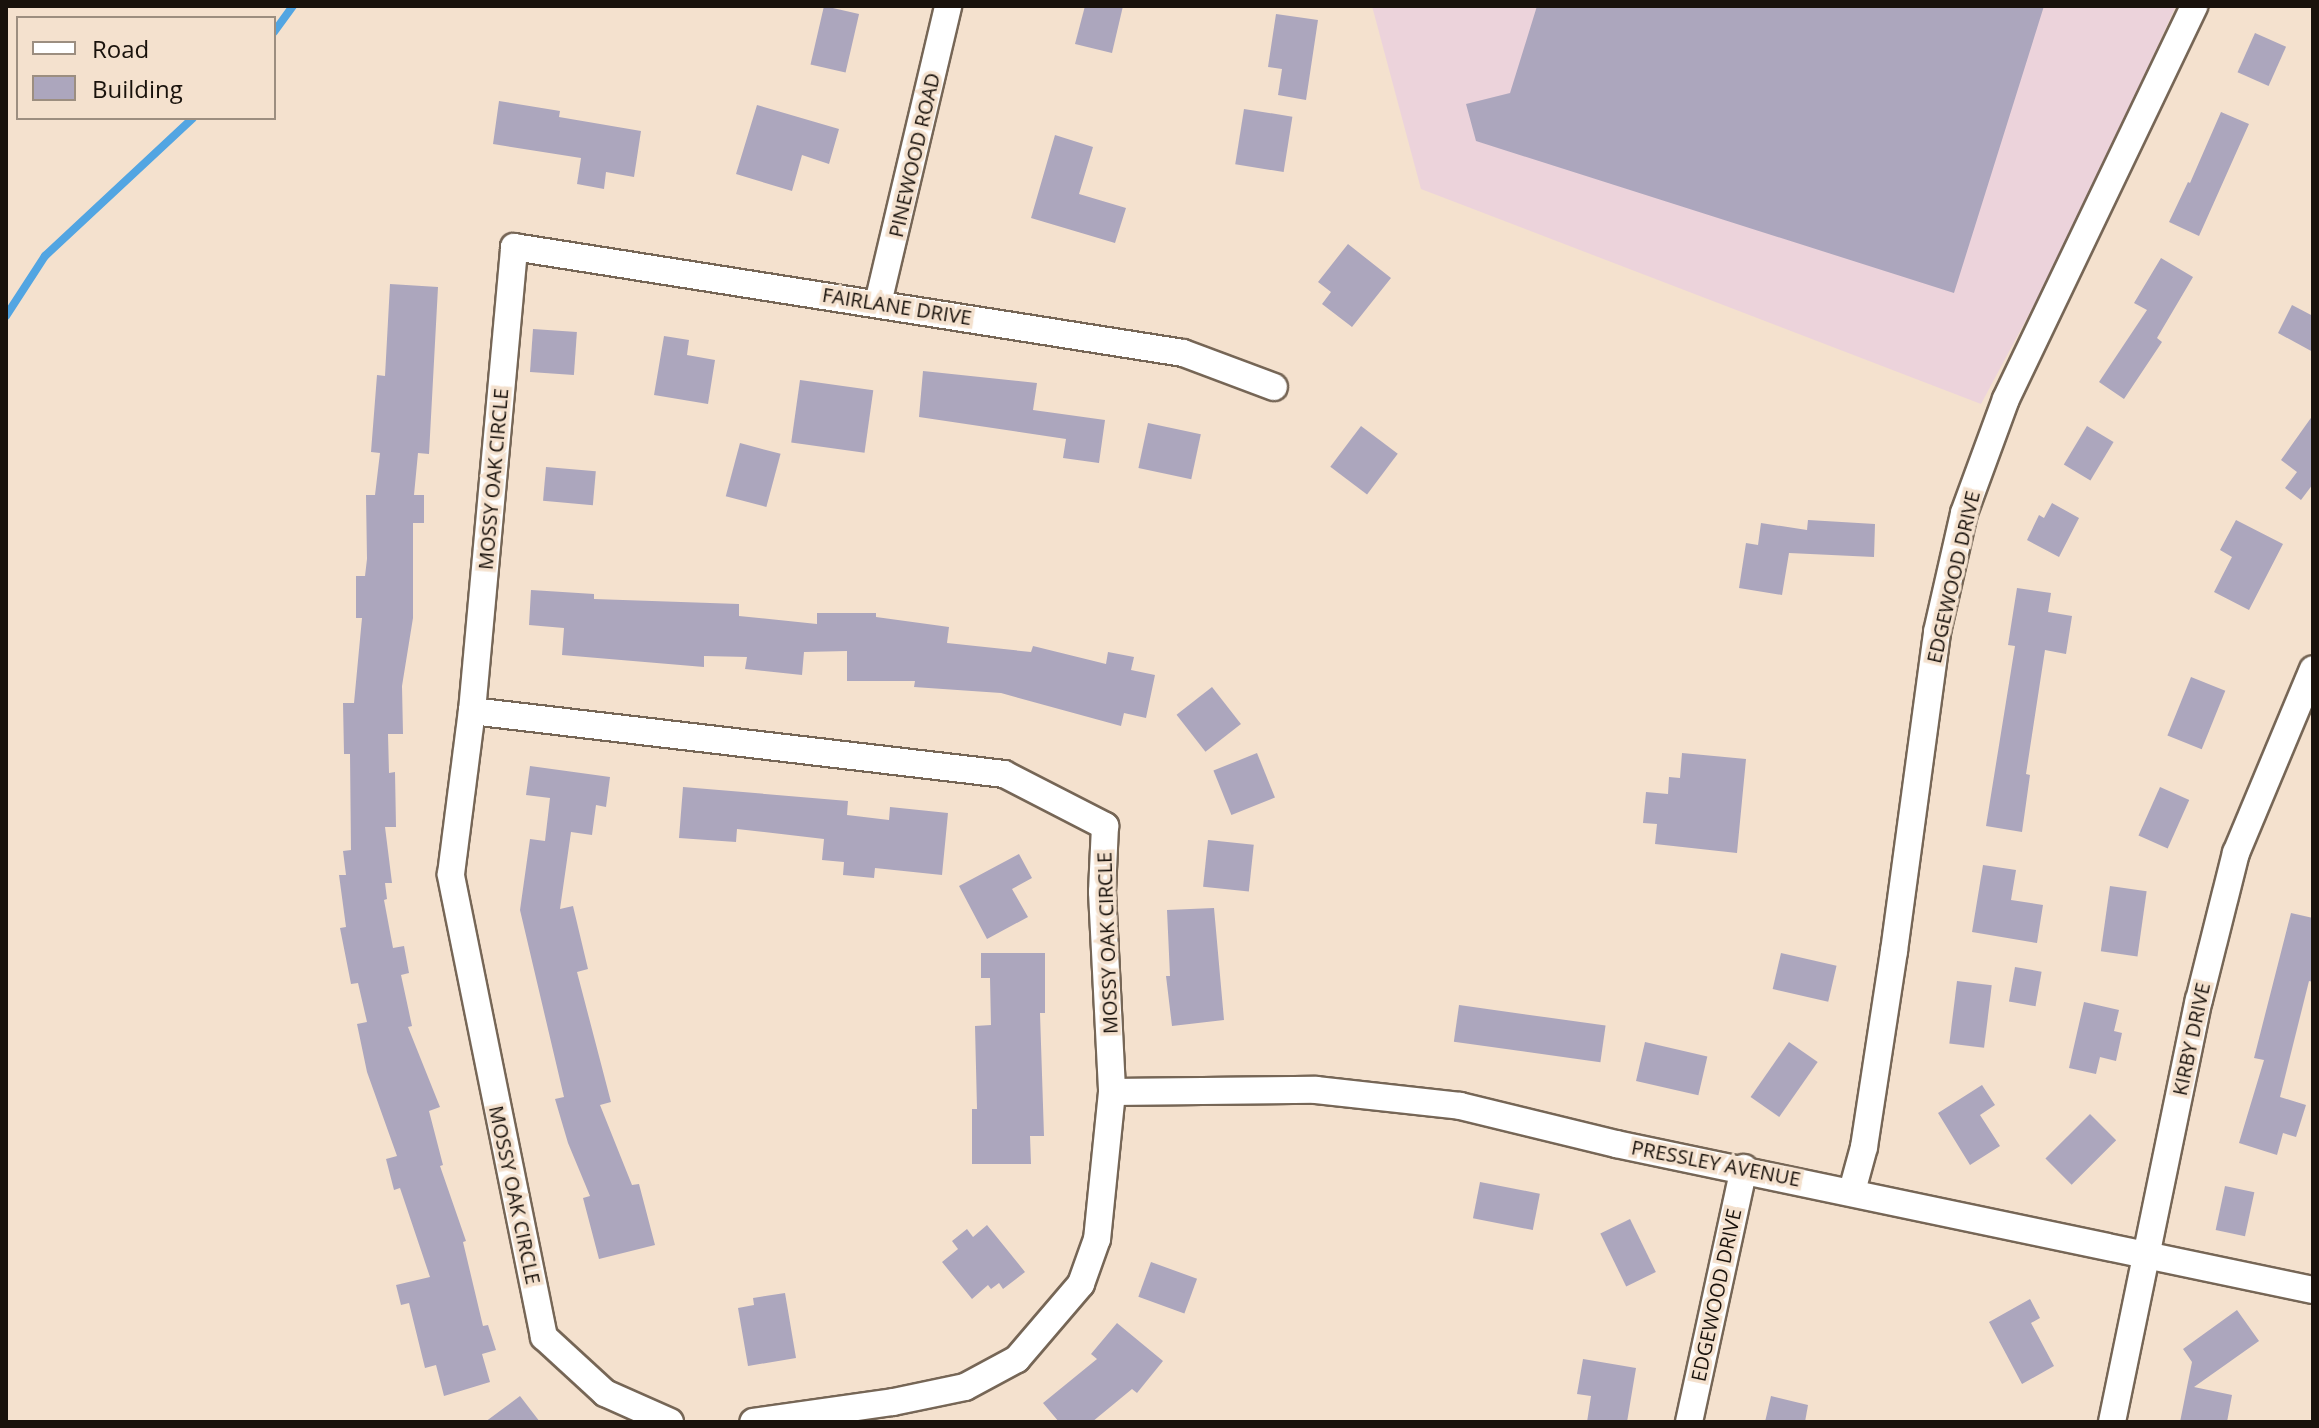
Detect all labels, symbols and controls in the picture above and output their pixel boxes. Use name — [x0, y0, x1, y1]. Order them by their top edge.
legend — [16, 16, 276, 120]
text: Road — [92, 32, 149, 65]
street label: PINEWOOD ROAD — [883, 70, 945, 240]
text: Building — [92, 72, 183, 105]
street label: FAIRLANE DRIVE — [821, 282, 973, 330]
street label: MOSSY OAK CIRCLE — [473, 387, 513, 571]
street label: EDGEWOOD DRIVE — [1922, 489, 1984, 665]
street label: MOSSY OAK CIRCLE — [1092, 852, 1122, 1034]
street label: KIRBY DRIVE — [2167, 980, 2215, 1098]
street label: MOSSY OAK CIRCLE — [484, 1103, 546, 1287]
street label: PRESSLEY AVENUE — [1629, 1135, 1803, 1191]
street label: EDGEWOOD DRIVE — [1686, 1206, 1746, 1384]

